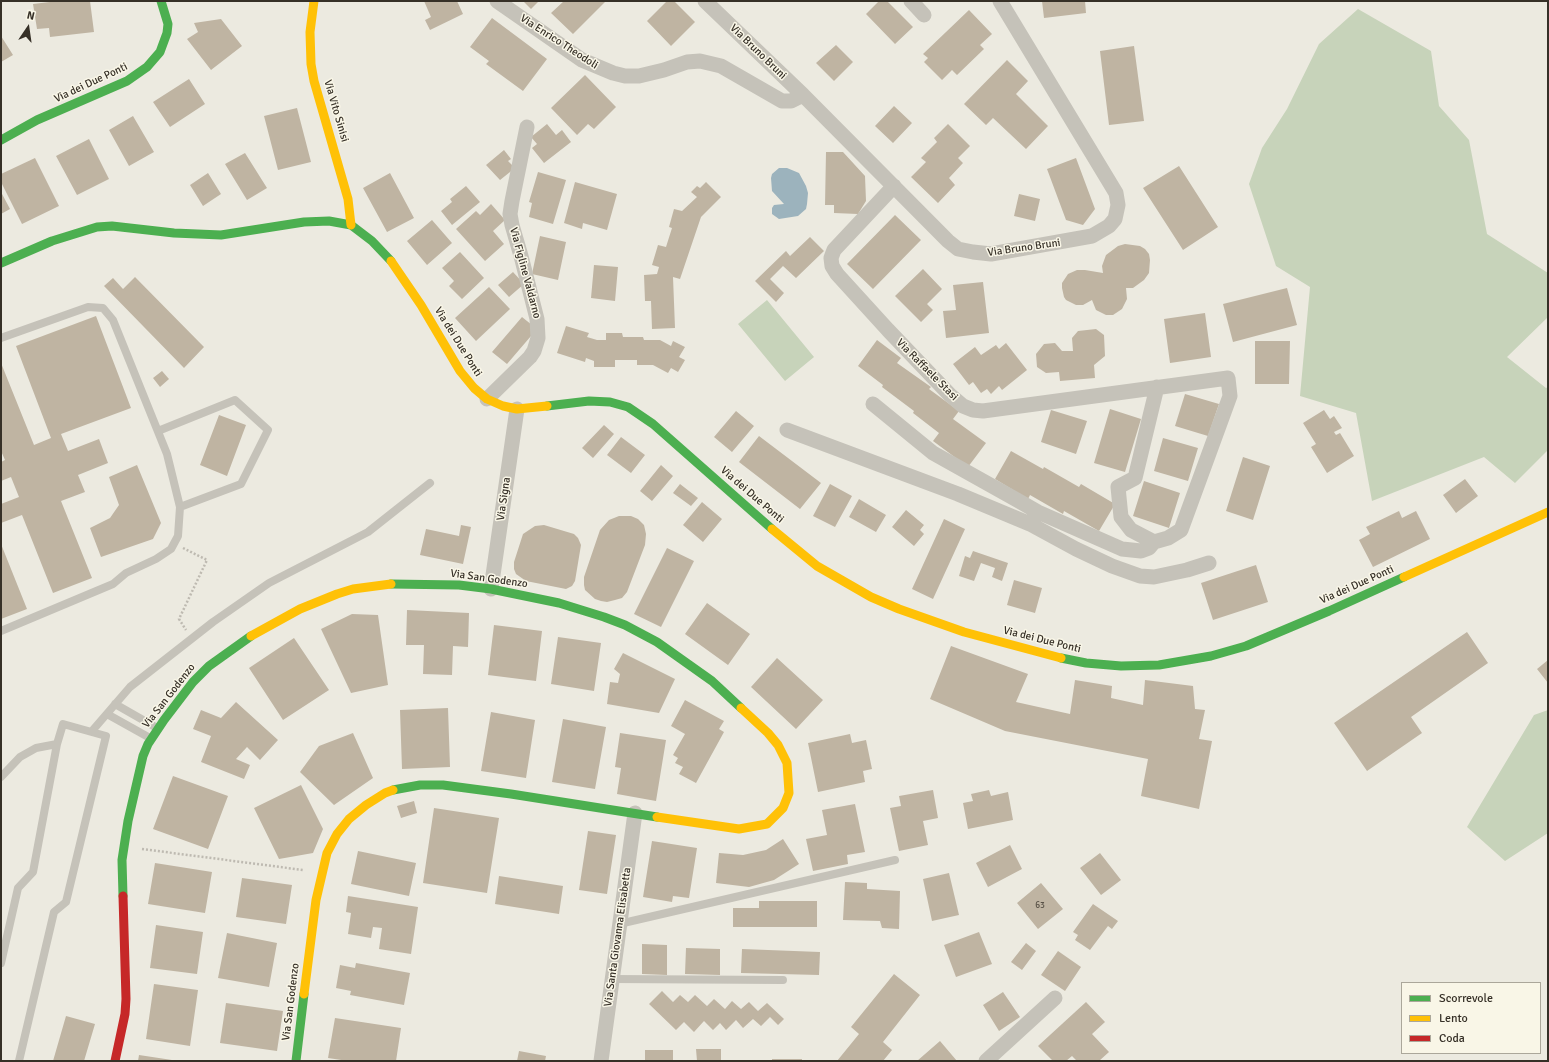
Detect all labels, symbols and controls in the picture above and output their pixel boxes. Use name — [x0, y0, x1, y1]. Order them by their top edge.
north arrow — [8, 8, 48, 48]
text: N — [26, 9, 36, 23]
street label: Via Enrico Theodoli — [518, 12, 600, 72]
street label: Via Bruno Bruni — [727, 22, 789, 82]
street label: Via dei Due Ponti — [52, 60, 130, 106]
street label: Via Vito Sinisi — [321, 78, 351, 144]
street label: Via Figline Valdarno — [506, 226, 544, 320]
street label: Via Bruno Bruni — [987, 236, 1061, 260]
street label: Via dei Due Ponti — [431, 305, 485, 379]
street label: Via Raffaele Stasi — [893, 336, 961, 404]
street label: Via dei Due Ponti — [718, 464, 786, 526]
street label: Via Signa — [494, 476, 514, 522]
street label: Via dei Due Ponti — [1318, 563, 1396, 607]
street label: Via San Godenzo — [449, 567, 529, 591]
street label: Via dei Due Ponti — [1002, 624, 1082, 656]
street label: Via San Godenzo — [140, 661, 198, 731]
street label: Via Santa Giovanna Elisabetta — [602, 867, 634, 1007]
house number: 63 — [1035, 901, 1045, 911]
street label: Via San Godenzo — [280, 962, 302, 1042]
legend — [1401, 982, 1541, 1054]
text: Scorrevole — [1439, 991, 1493, 1006]
text: Lento — [1439, 1011, 1468, 1026]
text: Coda — [1439, 1031, 1465, 1046]

